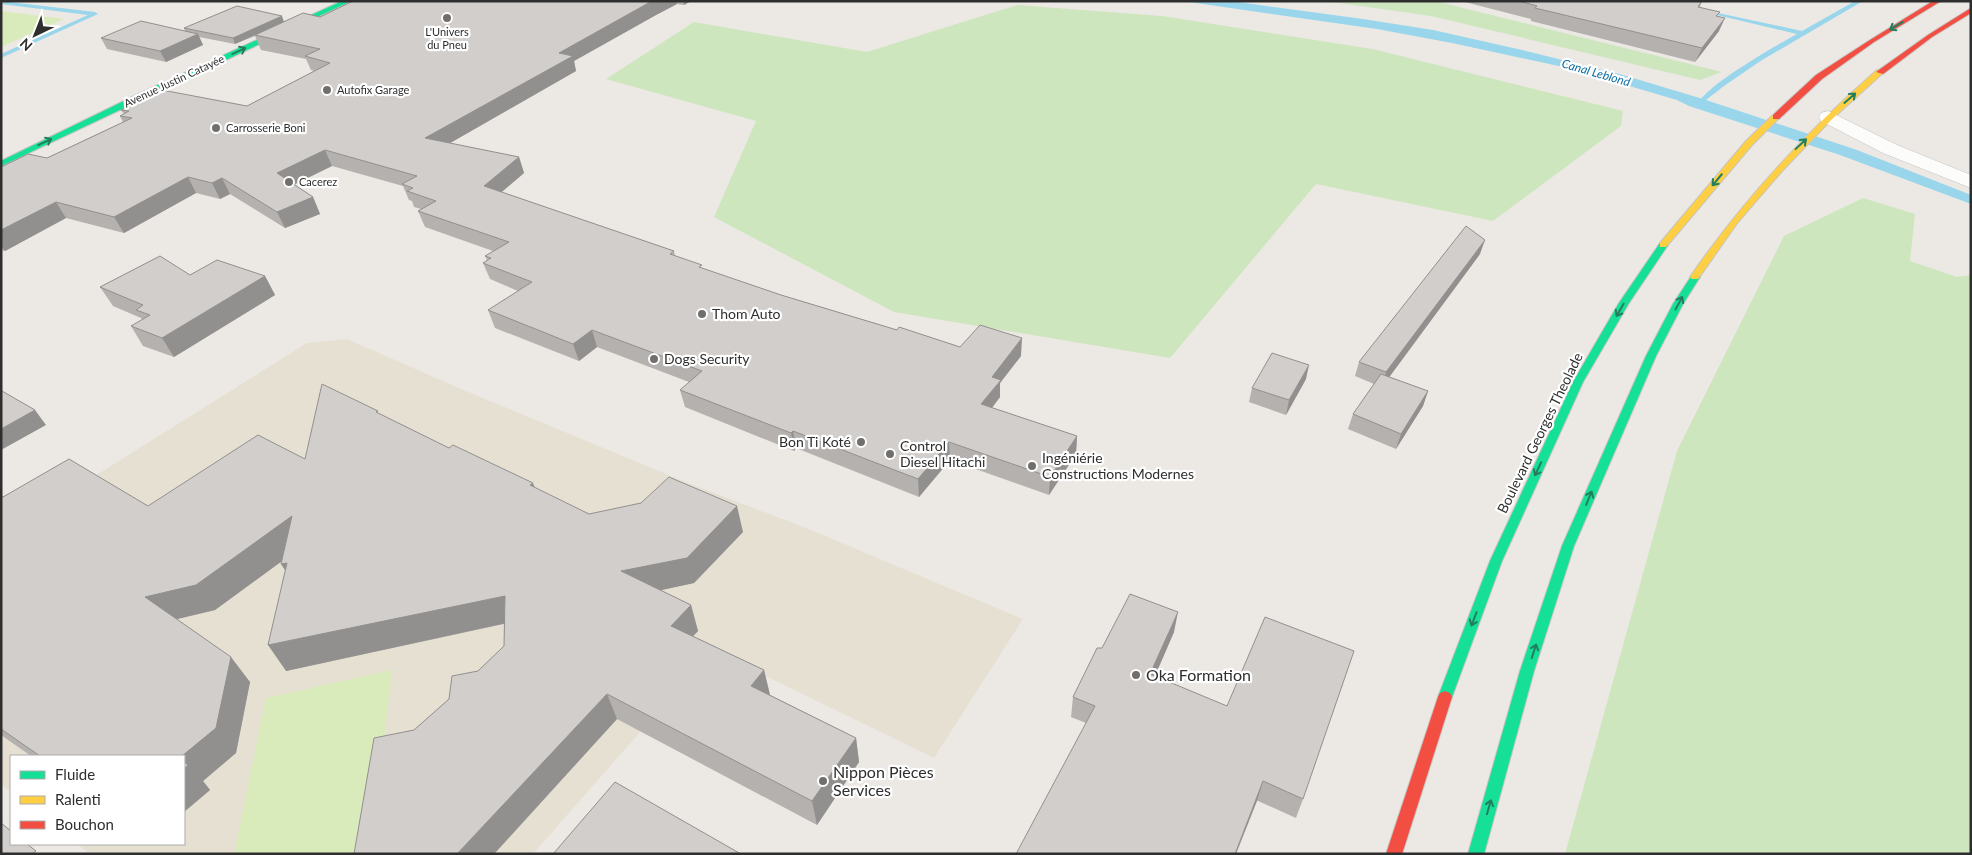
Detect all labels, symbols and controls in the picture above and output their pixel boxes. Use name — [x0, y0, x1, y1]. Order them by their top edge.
north arrow — [10, 10, 60, 60]
marker: L'Univers du Pneu — [441, 12, 453, 24]
one-way arrow — [1889, 22, 1903, 32]
place label: L'Univers du Pneu — [425, 25, 469, 51]
text: N — [16, 35, 36, 55]
one-way arrow — [231, 46, 246, 55]
street label: Avenue Justin Catayée — [122, 52, 226, 110]
water label: Canal Leblond — [1560, 56, 1633, 90]
place label: Autofix Garage — [337, 83, 410, 96]
marker: Autofix Garage — [321, 84, 333, 96]
one-way arrow — [1843, 93, 1856, 104]
place label: Carrosserie Boni — [226, 121, 306, 134]
marker: Carrosserie Boni — [210, 122, 222, 134]
one-way arrow — [37, 137, 52, 147]
one-way arrow — [1794, 138, 1807, 150]
one-way arrow — [1712, 173, 1723, 186]
place label: Cacerez — [299, 175, 337, 188]
marker: Cacerez — [283, 176, 295, 188]
one-way arrow — [1675, 296, 1684, 311]
one-way arrow — [1615, 302, 1625, 317]
place label: Thom Auto — [712, 305, 781, 322]
marker: Thom Auto — [696, 308, 708, 320]
place label: Dogs Security — [664, 350, 750, 367]
street label: Boulevard Georges Theolade — [1493, 350, 1586, 516]
marker: Dogs Security — [648, 353, 660, 365]
place label: Bon Ti Koté — [779, 433, 851, 450]
marker: Bon Ti Koté — [855, 436, 867, 448]
place label: Control Diesel Hitachi — [900, 437, 985, 470]
marker: Control Diesel Hitachi — [884, 448, 896, 460]
place label: Ingéniérie Constructions Modernes — [1042, 449, 1194, 482]
marker: Ingéniérie Constructions Modernes — [1026, 460, 1038, 472]
one-way arrow — [1532, 462, 1542, 477]
one-way arrow — [1584, 491, 1594, 506]
one-way arrow — [1469, 611, 1478, 626]
one-way arrow — [1530, 643, 1540, 659]
place label: Oka Formation — [1146, 665, 1251, 684]
marker: Oka Formation — [1130, 669, 1142, 681]
legend — [10, 755, 185, 845]
place label: Nippon Pièces Services — [833, 762, 934, 799]
text: Fluide — [55, 765, 95, 783]
marker: Nippon Pièces Services — [817, 775, 829, 787]
text: Ralenti — [55, 790, 101, 808]
one-way arrow — [1485, 799, 1494, 815]
text: Bouchon — [55, 815, 114, 833]

